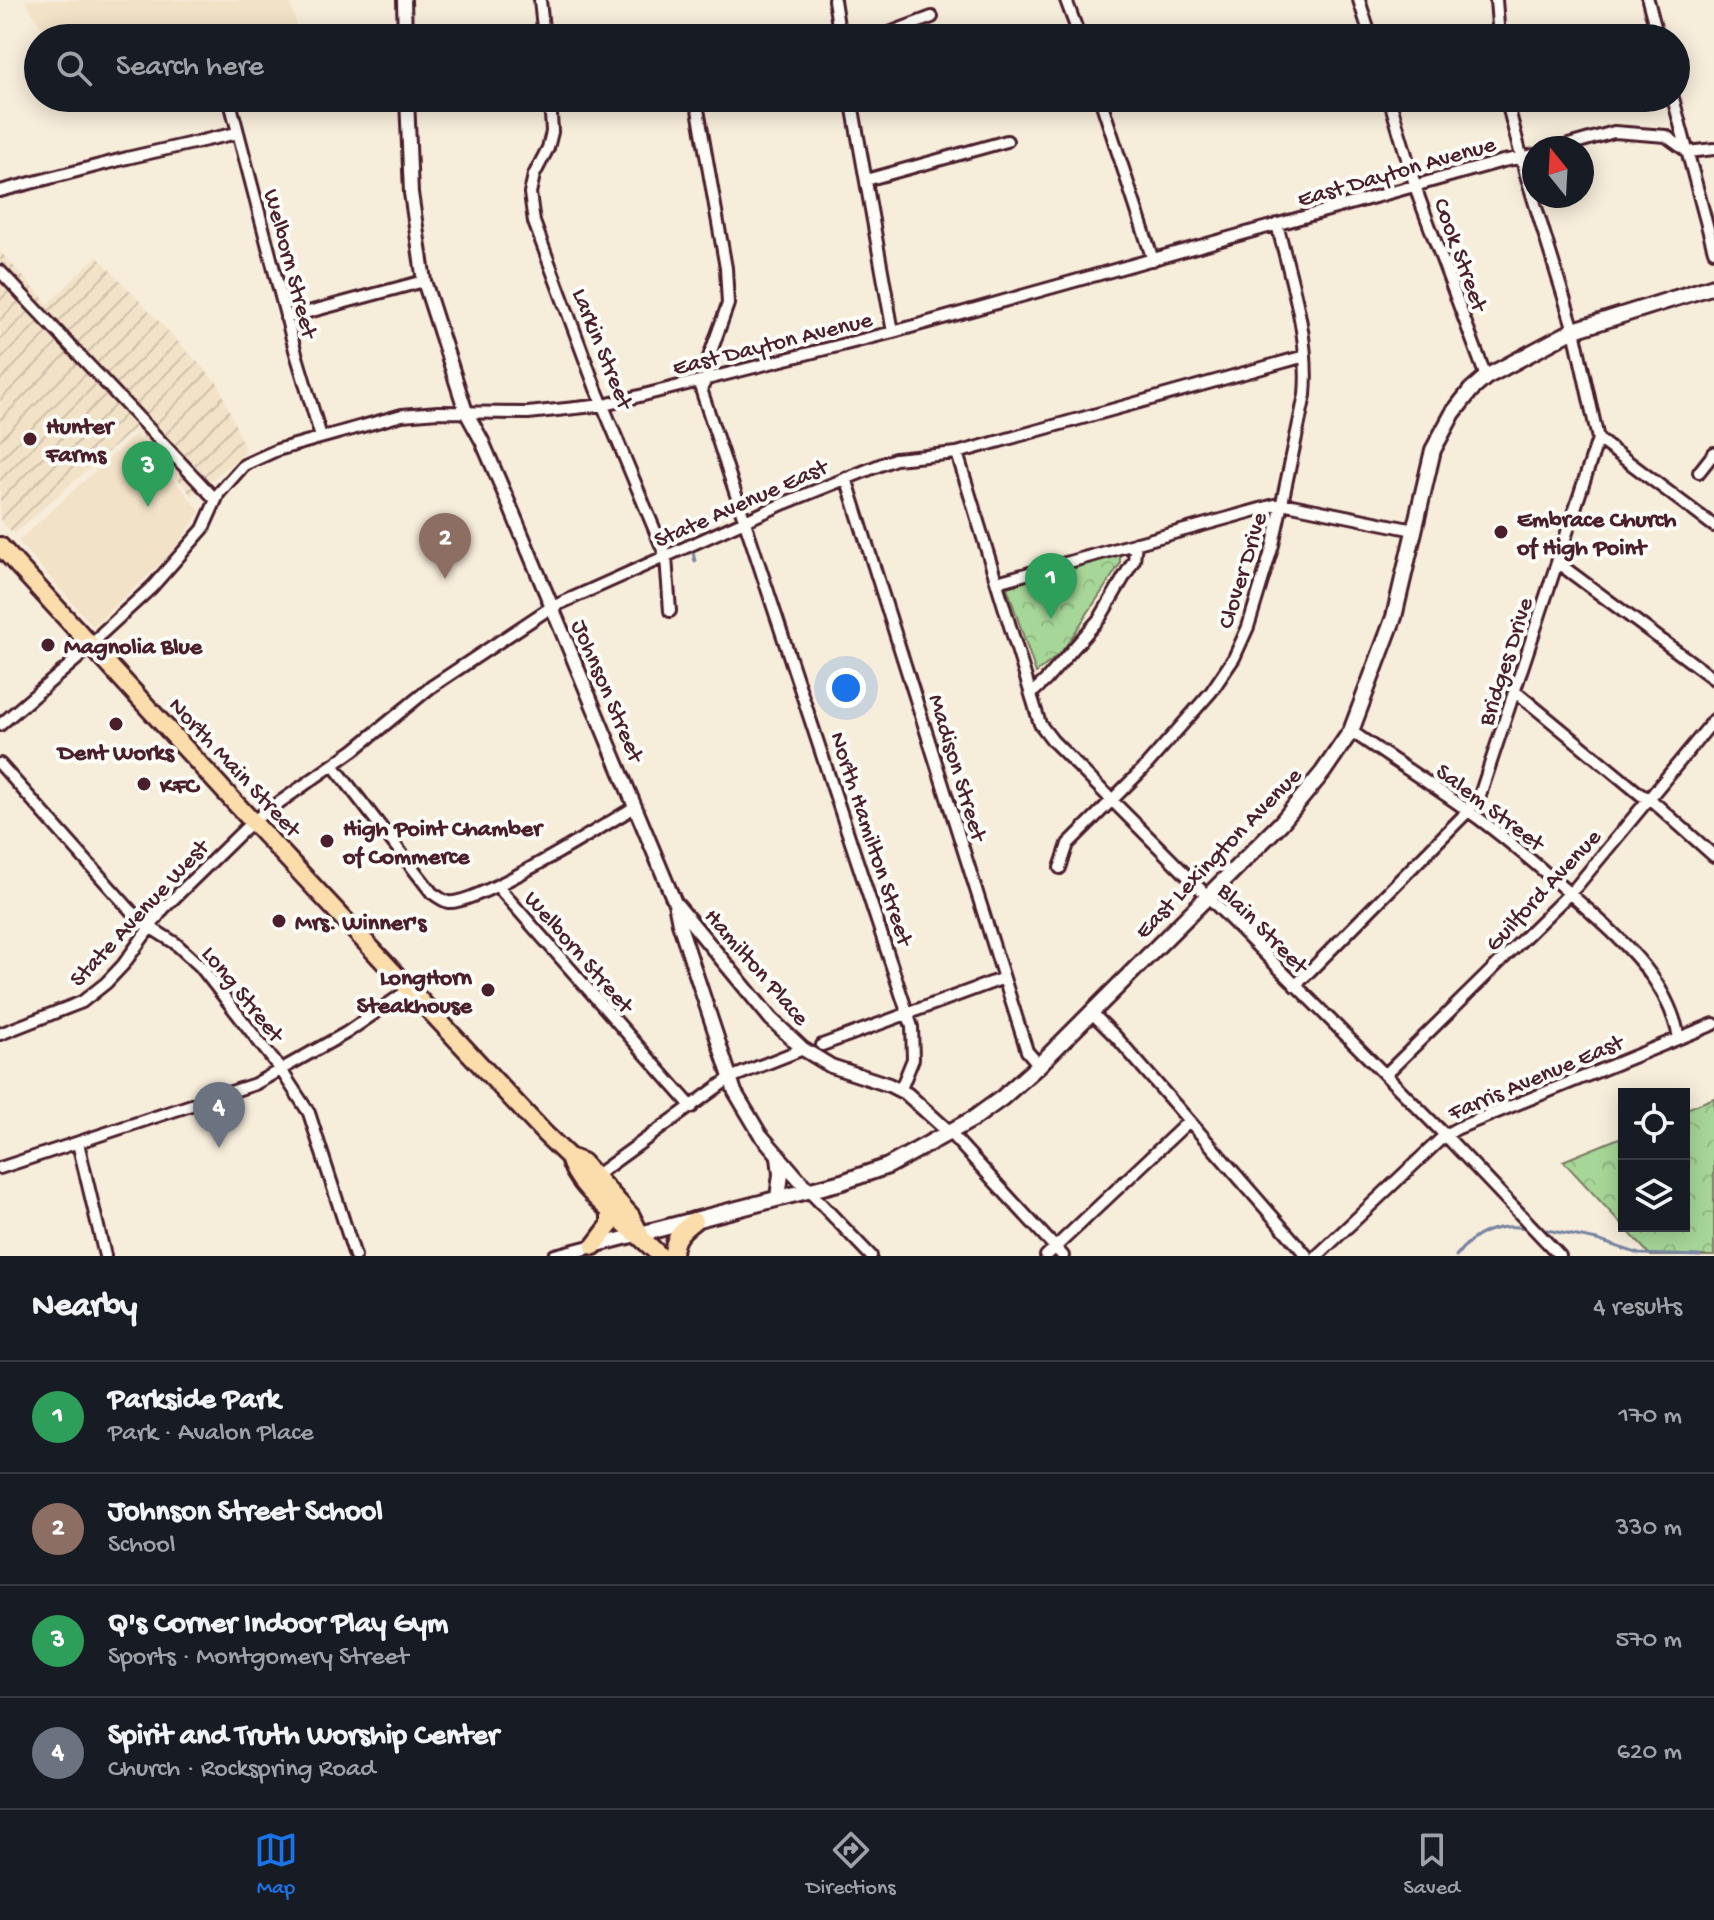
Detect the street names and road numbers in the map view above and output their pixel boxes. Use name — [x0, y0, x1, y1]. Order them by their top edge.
street label: East Dayton Avenue — [1294, 131, 1500, 216]
street label: Welborn Street — [255, 186, 323, 344]
street label: Cook Street — [1425, 195, 1493, 318]
street label: Larkin Street — [563, 285, 639, 416]
street label: East Dayton Avenue — [670, 306, 876, 384]
street label: State Avenue East — [650, 453, 835, 556]
street label: Clover Drive — [1213, 509, 1276, 633]
street label: Bridges Drive — [1473, 594, 1542, 731]
street label: Johnson Street — [563, 616, 650, 769]
street label: Madison Street — [920, 691, 992, 847]
street label: North Main Street — [161, 692, 307, 846]
street label: North Hamilton Street — [821, 729, 919, 952]
street label: Salem Street — [1429, 758, 1551, 860]
street label: East Lexington Avenue — [1130, 762, 1310, 947]
street label: Guilford Avenue — [1480, 824, 1609, 959]
street label: State Avenue West — [65, 833, 218, 994]
street label: Blain Street — [1209, 877, 1315, 983]
street label: Welborn Street — [516, 886, 640, 1022]
street label: Hamilton Place — [696, 904, 815, 1033]
street label: Long Street — [194, 941, 290, 1051]
street label: Farris Avenue East — [1444, 1028, 1630, 1130]

